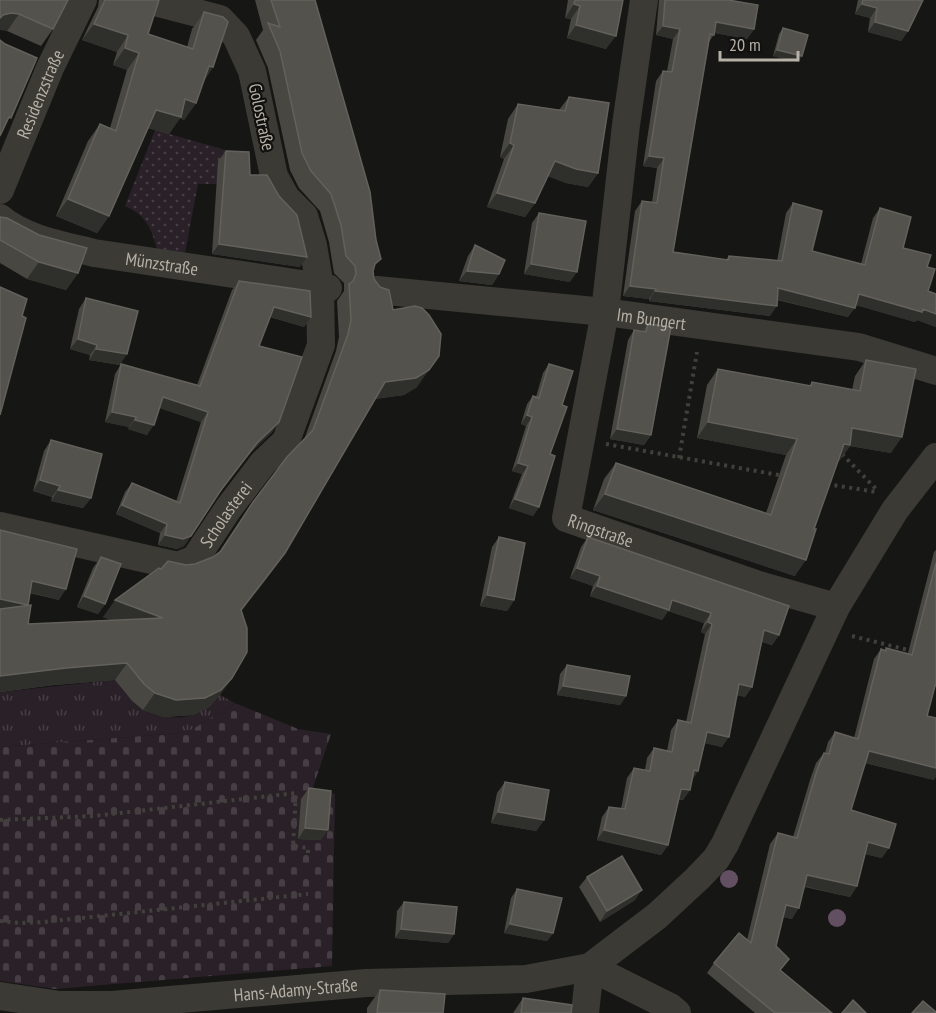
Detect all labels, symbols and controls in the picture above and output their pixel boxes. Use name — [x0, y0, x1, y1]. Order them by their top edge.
scale bar — [720, 24, 798, 62]
text: 20 m — [729, 33, 761, 56]
street label: Residenzstraße — [11, 46, 69, 142]
street label: Golostraße — [244, 81, 280, 153]
street label: Münzstraße — [124, 246, 200, 280]
street label: Im Bungert — [616, 302, 688, 335]
street label: Scholasterei — [194, 476, 257, 552]
street label: Ringstraße — [565, 508, 637, 552]
street label: Hans-Adamy-Straße — [233, 972, 359, 1006]

